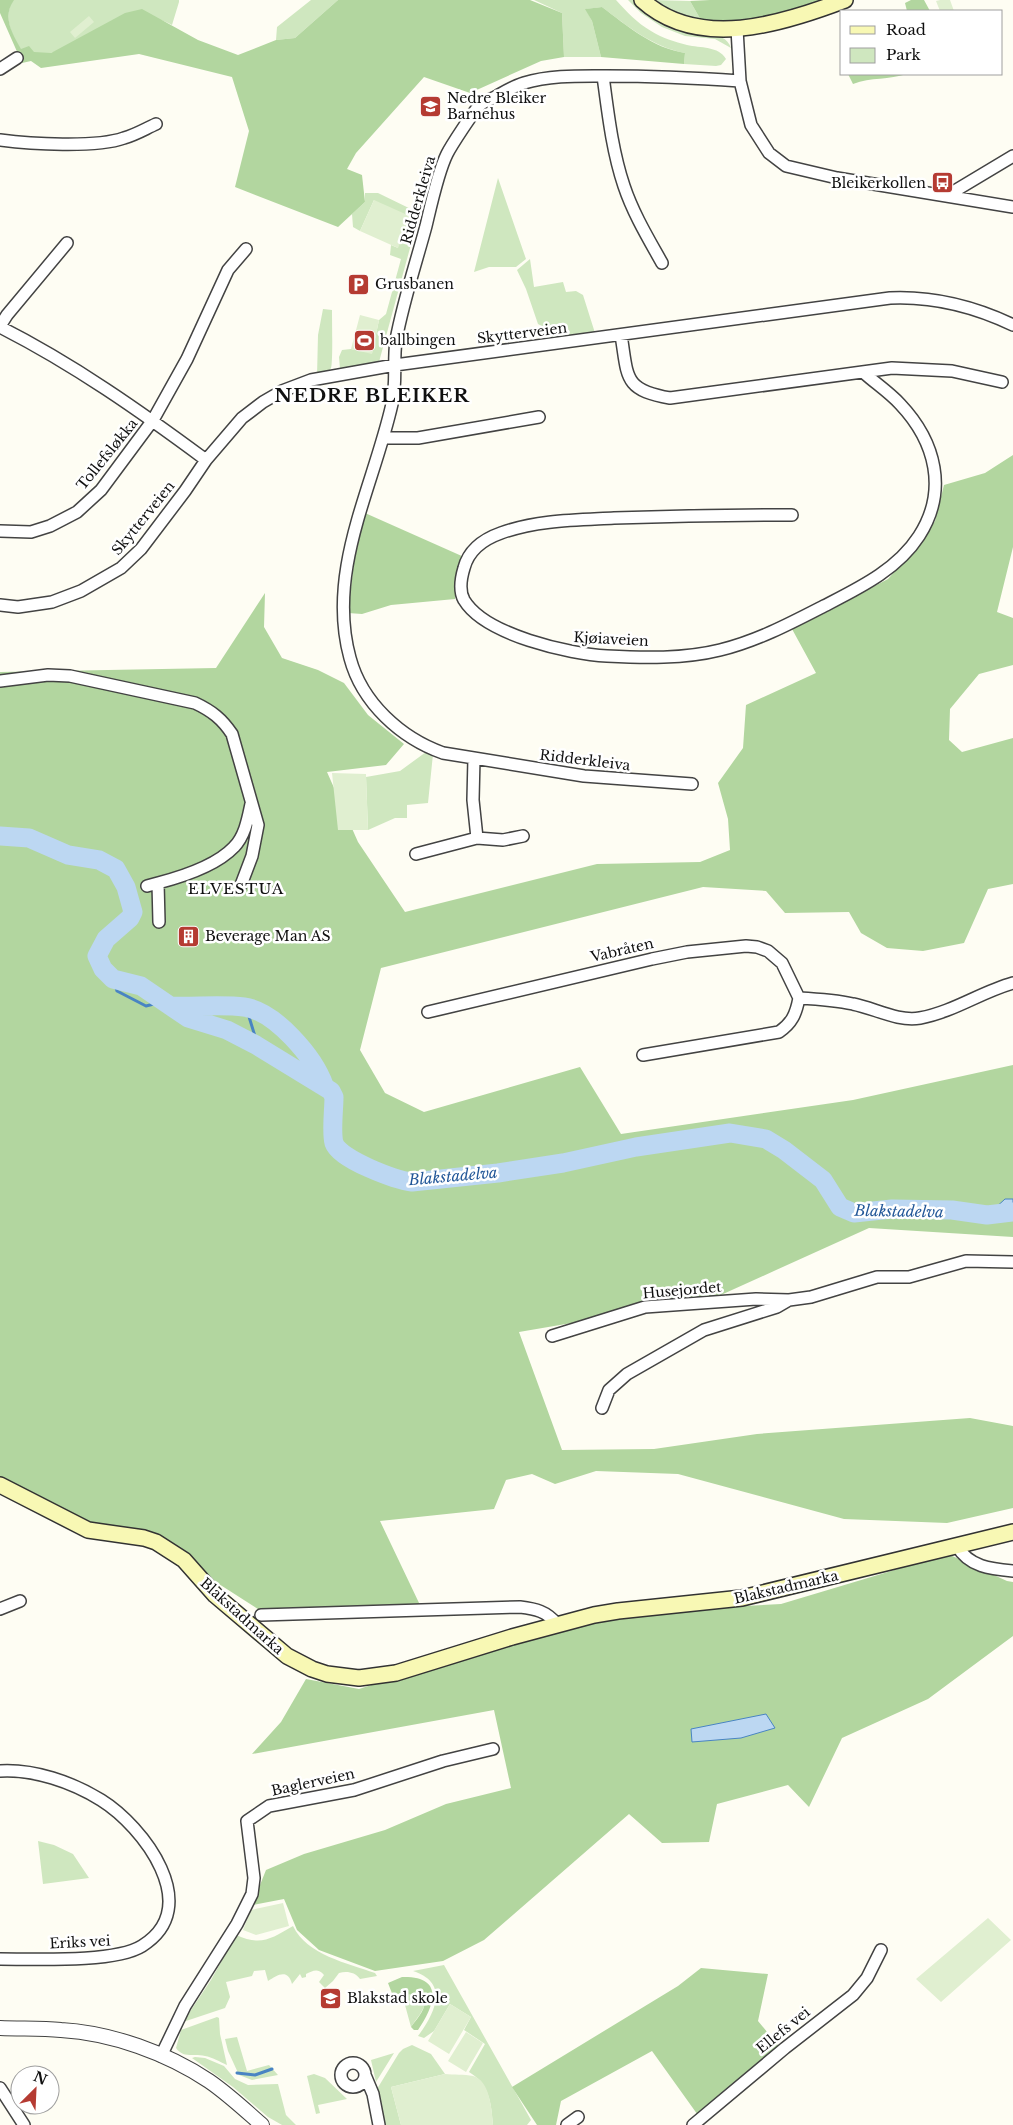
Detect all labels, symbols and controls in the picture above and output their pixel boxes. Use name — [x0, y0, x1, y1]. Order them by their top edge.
legend — [840, 10, 1003, 75]
text: Road — [886, 20, 926, 39]
text: Park — [886, 45, 922, 64]
place label: Nedre Bleiker Barnehus — [447, 89, 546, 123]
school or university icon: Nedre Bleiker Barnehus — [419, 94, 443, 118]
street label: Ridderkleiva — [397, 153, 439, 246]
bus stop icon: Bleikerkollen — [930, 171, 954, 195]
place label: Bleikerkollen — [831, 174, 926, 192]
parking icon: Grusbanen — [347, 272, 371, 296]
place label: Grusbanen — [375, 275, 454, 293]
street label: Skytterveien — [476, 319, 568, 347]
sports icon: ballbingen — [352, 328, 376, 352]
place label: ballbingen — [379, 331, 456, 349]
district label: NEDRE BLEIKER — [274, 384, 470, 407]
street label: Tollefsløkka — [73, 414, 141, 493]
street label: Skytterveien — [107, 477, 179, 559]
street label: Kjøiaveien — [573, 628, 649, 650]
street label: Ridderkleiva — [539, 745, 632, 775]
district label: ELVESTUA — [188, 879, 284, 898]
building icon: Beverage Man AS — [177, 924, 201, 948]
place label: Beverage Man AS — [205, 927, 331, 945]
street label: Vabråten — [588, 934, 656, 966]
water label: Blakstadelva — [407, 1163, 498, 1189]
water label: Blakstadelva — [853, 1201, 944, 1221]
street label: Husejordet — [642, 1278, 723, 1302]
street label: Blakstadmarka — [732, 1566, 840, 1608]
street label: Blakstadmarka — [196, 1574, 288, 1658]
street label: Baglerveien — [270, 1764, 357, 1800]
street label: Eriks vei — [49, 1931, 111, 1953]
school or university icon: Blakstad skole — [319, 1986, 343, 2010]
place label: Blakstad skole — [347, 1989, 448, 2007]
street label: Ellefs vei — [752, 2003, 814, 2057]
north arrow — [10, 2065, 60, 2115]
text: N — [31, 2067, 50, 2089]

